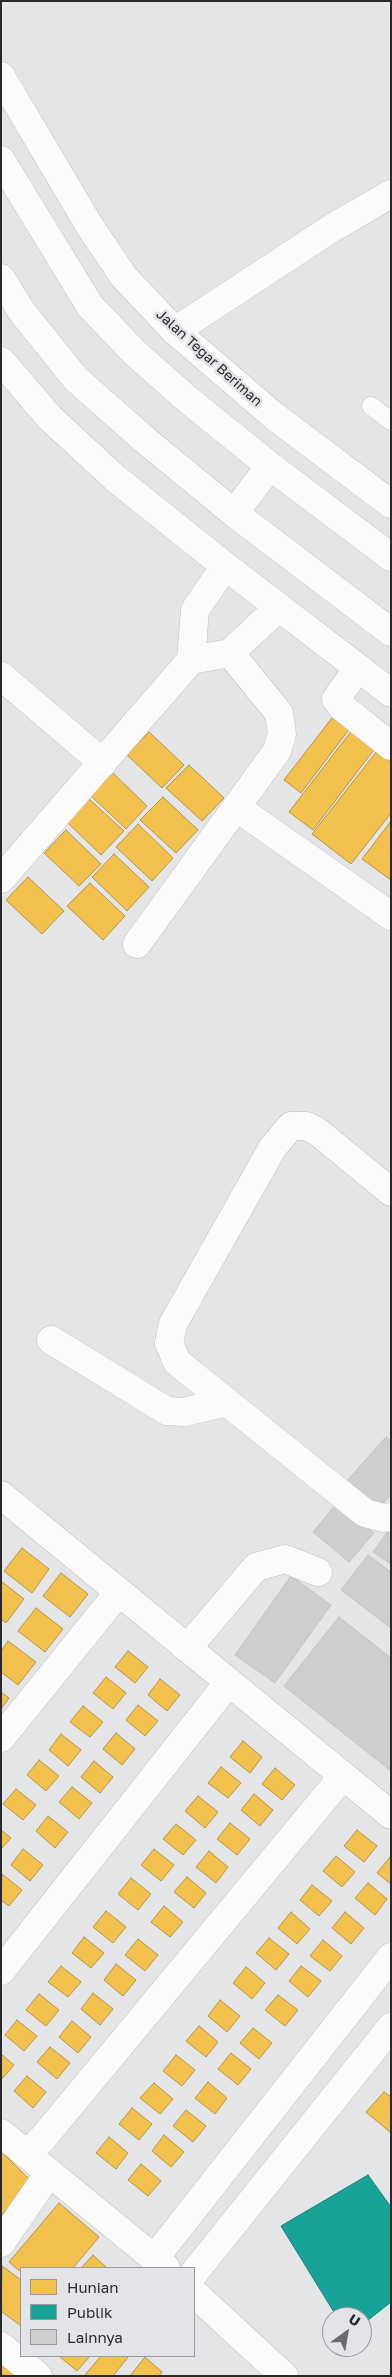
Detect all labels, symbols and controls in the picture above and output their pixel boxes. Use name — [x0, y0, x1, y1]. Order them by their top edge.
street label: Jalan Tegar Beriman — [153, 306, 265, 410]
legend — [20, 2267, 195, 2357]
text: Hunian — [67, 2278, 118, 2296]
text: Publik — [67, 2303, 112, 2321]
north arrow — [322, 2307, 372, 2357]
text: U — [346, 2310, 364, 2330]
text: Lainnya — [67, 2328, 123, 2346]

